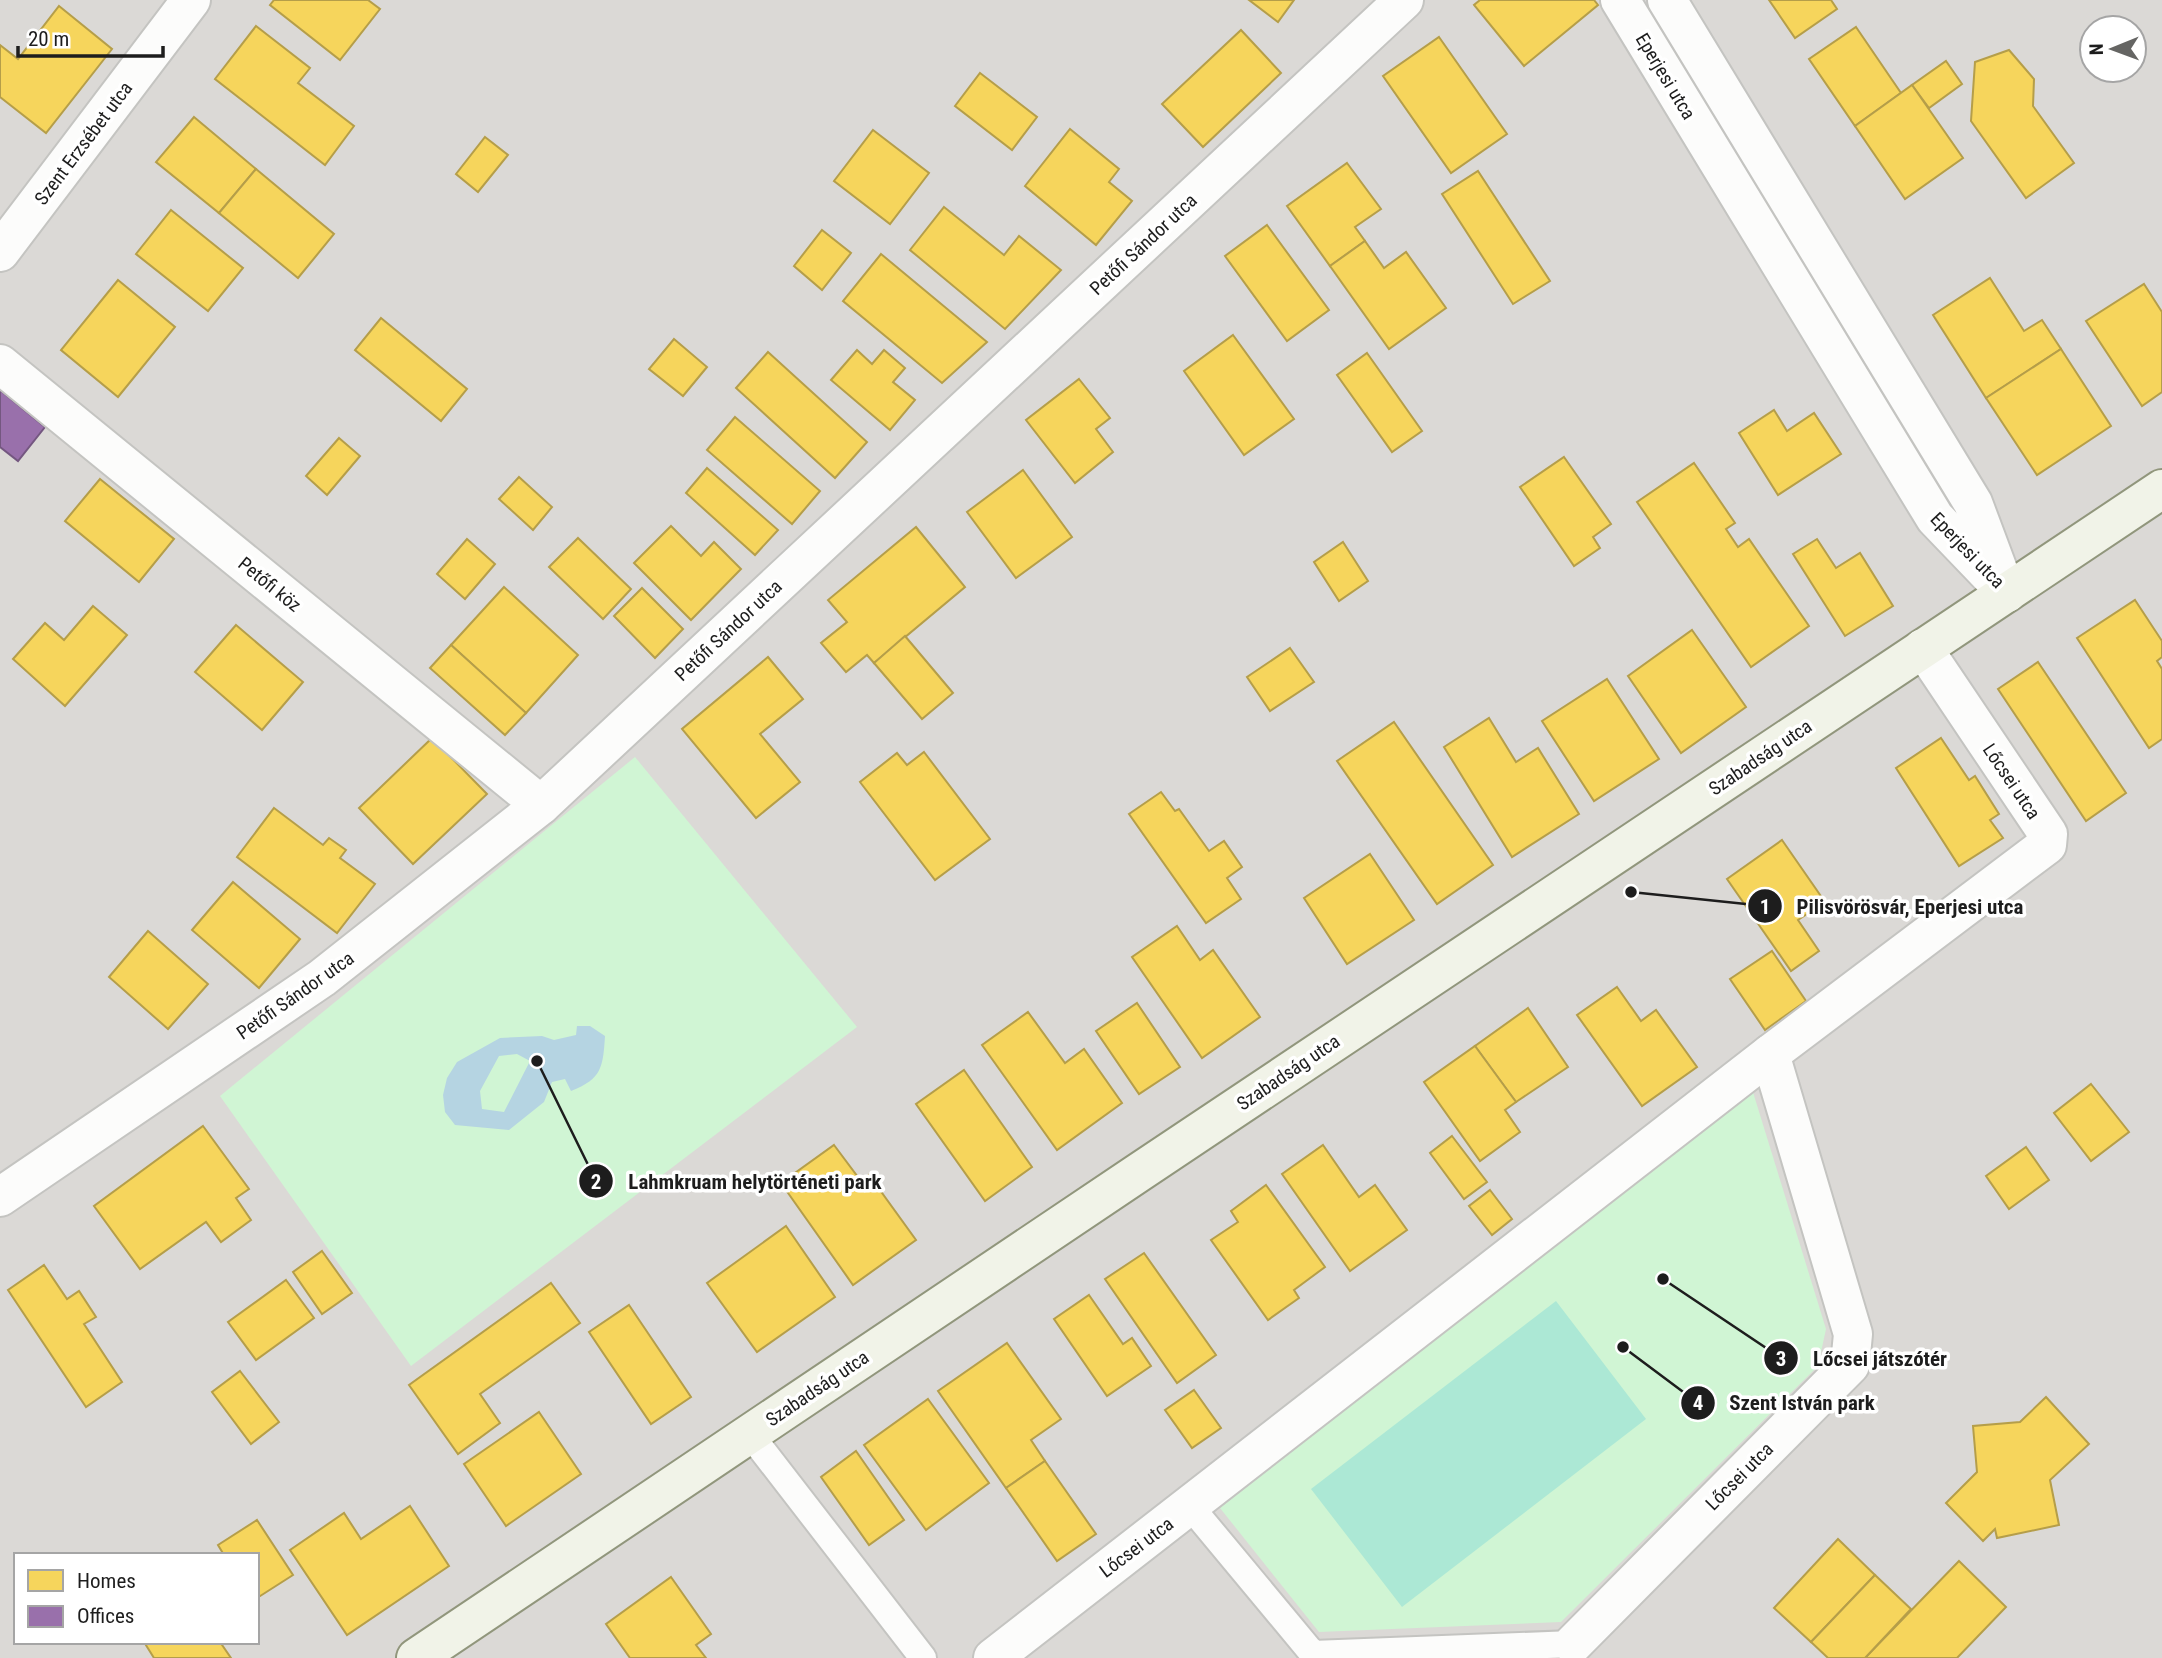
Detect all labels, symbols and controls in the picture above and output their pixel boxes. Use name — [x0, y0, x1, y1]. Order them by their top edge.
scale bar — [18, 14, 163, 58]
north arrow — [2078, 14, 2148, 84]
text: 20 m — [28, 27, 69, 51]
street label: Eperjesi utca — [1631, 29, 1700, 124]
text: N — [2085, 43, 2108, 55]
street label: Szent Erzsébet utca — [30, 77, 137, 209]
street label: Petőfi Sándor utca — [1085, 189, 1202, 300]
street label: Eperjesi utca — [1926, 508, 2010, 593]
street label: Petőfi köz — [234, 552, 306, 617]
street label: Petőfi Sándor utca — [670, 575, 787, 686]
street label: Szabadság utca — [1704, 715, 1816, 800]
street label: Lőcsei utca — [1978, 739, 2045, 823]
callout: Pilisvörösvár, Eperjesi utca — [1748, 885, 2038, 927]
text: 1 — [1760, 895, 1770, 919]
text: Pilisvörösvár, Eperjesi utca — [1797, 895, 2024, 919]
street label: Petőfi Sándor utca — [232, 946, 358, 1044]
street label: Szabadság utca — [1232, 1030, 1344, 1115]
callout: Lahmkruam helytörténeti park — [579, 1160, 895, 1202]
text: 2 — [591, 1170, 601, 1194]
text: Lahmkruam helytörténeti park — [628, 1170, 883, 1194]
callout: Lőcsei játszótér — [1764, 1337, 1961, 1379]
street label: Szabadság utca — [761, 1346, 873, 1431]
text: 3 — [1776, 1347, 1786, 1371]
text: Lőcsei játszótér — [1813, 1347, 1947, 1371]
callout: Szent István park — [1681, 1382, 1889, 1424]
text: 4 — [1693, 1391, 1703, 1415]
text: Szent István park — [1729, 1391, 1876, 1415]
street label: Lőcsei utca — [1701, 1438, 1778, 1515]
street label: Lőcsei utca — [1095, 1512, 1178, 1583]
legend — [14, 1553, 259, 1644]
text: Homes — [77, 1569, 136, 1593]
text: Offices — [77, 1604, 134, 1628]

